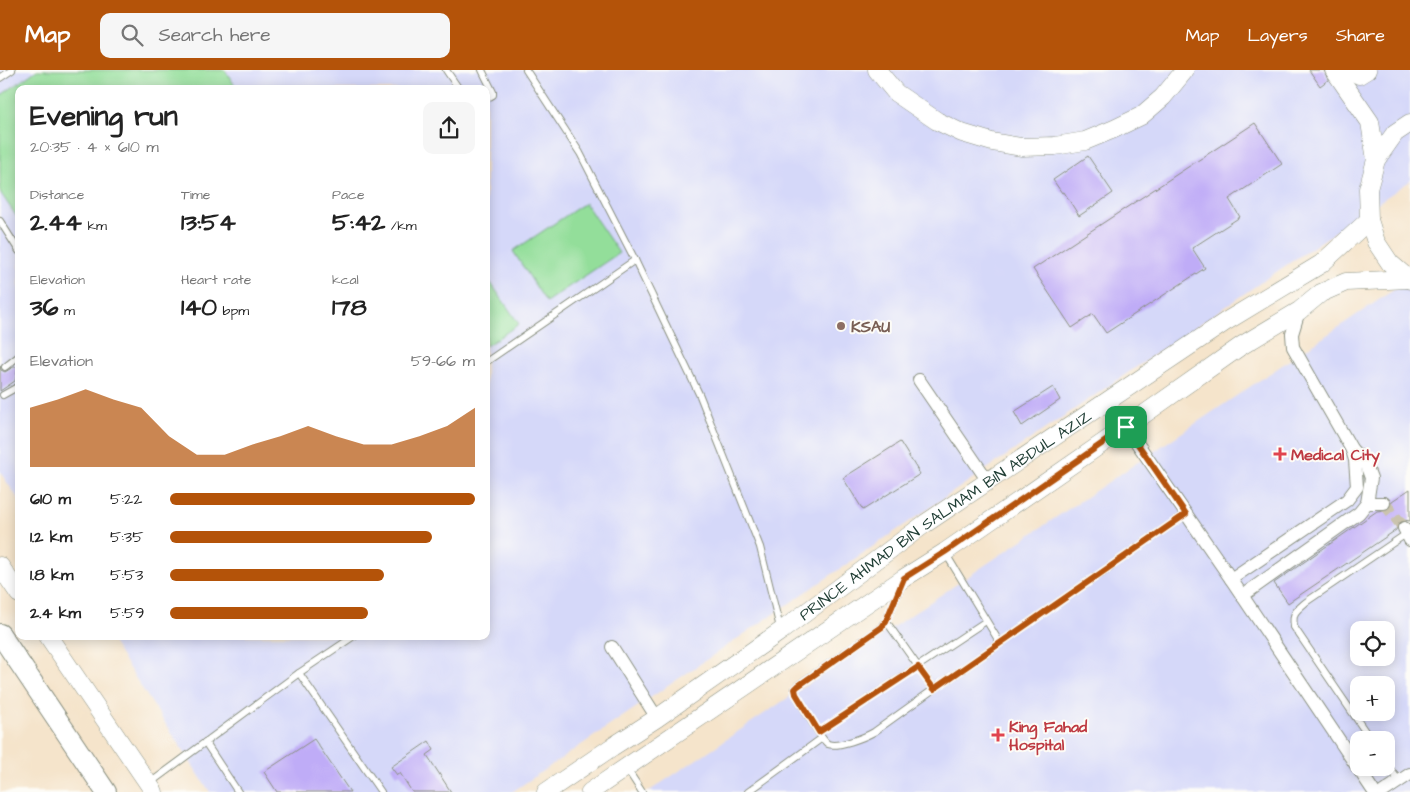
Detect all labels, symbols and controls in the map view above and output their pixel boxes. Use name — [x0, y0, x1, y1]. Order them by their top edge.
search box — [100, 13, 450, 58]
text: Map — [25, 18, 70, 52]
icon: search — [118, 21, 146, 49]
text: Search here — [158, 22, 271, 49]
text: Map — [1185, 23, 1219, 48]
text: Layers — [1247, 23, 1308, 48]
text: Share — [1336, 23, 1385, 48]
text: Evening run — [30, 97, 178, 136]
button: share — [423, 102, 475, 154]
text: 20:35 · 4 × 610 m — [30, 136, 159, 158]
text: Distance — [30, 185, 84, 205]
text: Time — [181, 185, 210, 205]
text: Pace — [332, 185, 364, 205]
text: 2.44 — [30, 205, 82, 240]
text: 13:54 — [181, 205, 236, 240]
text: 5:42 — [332, 205, 385, 240]
text: km — [82, 216, 107, 236]
text: /km — [385, 216, 417, 236]
text: Elevation — [30, 270, 85, 290]
text: Heart rate — [181, 270, 251, 290]
text: kcal — [332, 270, 359, 290]
text: 36 — [30, 290, 58, 325]
text: 140 — [181, 290, 217, 325]
text: 178 — [332, 290, 367, 325]
text: m — [58, 301, 75, 321]
text: bpm — [217, 301, 249, 321]
place label: KSAU — [851, 316, 890, 338]
marker: KSAU — [835, 320, 847, 332]
text: Elevation — [30, 350, 93, 372]
text: 59–66 m — [411, 350, 475, 372]
street label: PRINCE AHMAD BIN SALMAM BIN ABDUL AZIZ — [795, 405, 1096, 626]
pin — [1105, 406, 1147, 448]
icon: arrive — [1112, 413, 1140, 441]
place label: Medical City — [1291, 444, 1380, 467]
marker: Medical City — [1273, 447, 1287, 461]
text: 610 m — [30, 488, 71, 510]
text: 5:22 — [110, 488, 142, 510]
text: 1.2 km — [30, 526, 72, 548]
text: 5:35 — [110, 526, 143, 548]
text: 1.8 km — [30, 564, 73, 586]
text: 5:53 — [110, 564, 143, 586]
text: 2.4 km — [30, 602, 81, 624]
text: 5:59 — [110, 602, 144, 624]
map controls — [1350, 621, 1395, 776]
button: locate — [1350, 621, 1395, 666]
button: + — [1350, 676, 1395, 721]
place label: King Fahad Hospital — [1009, 716, 1088, 756]
marker: King Fahad Hospital — [991, 728, 1005, 742]
button: − — [1350, 731, 1395, 776]

